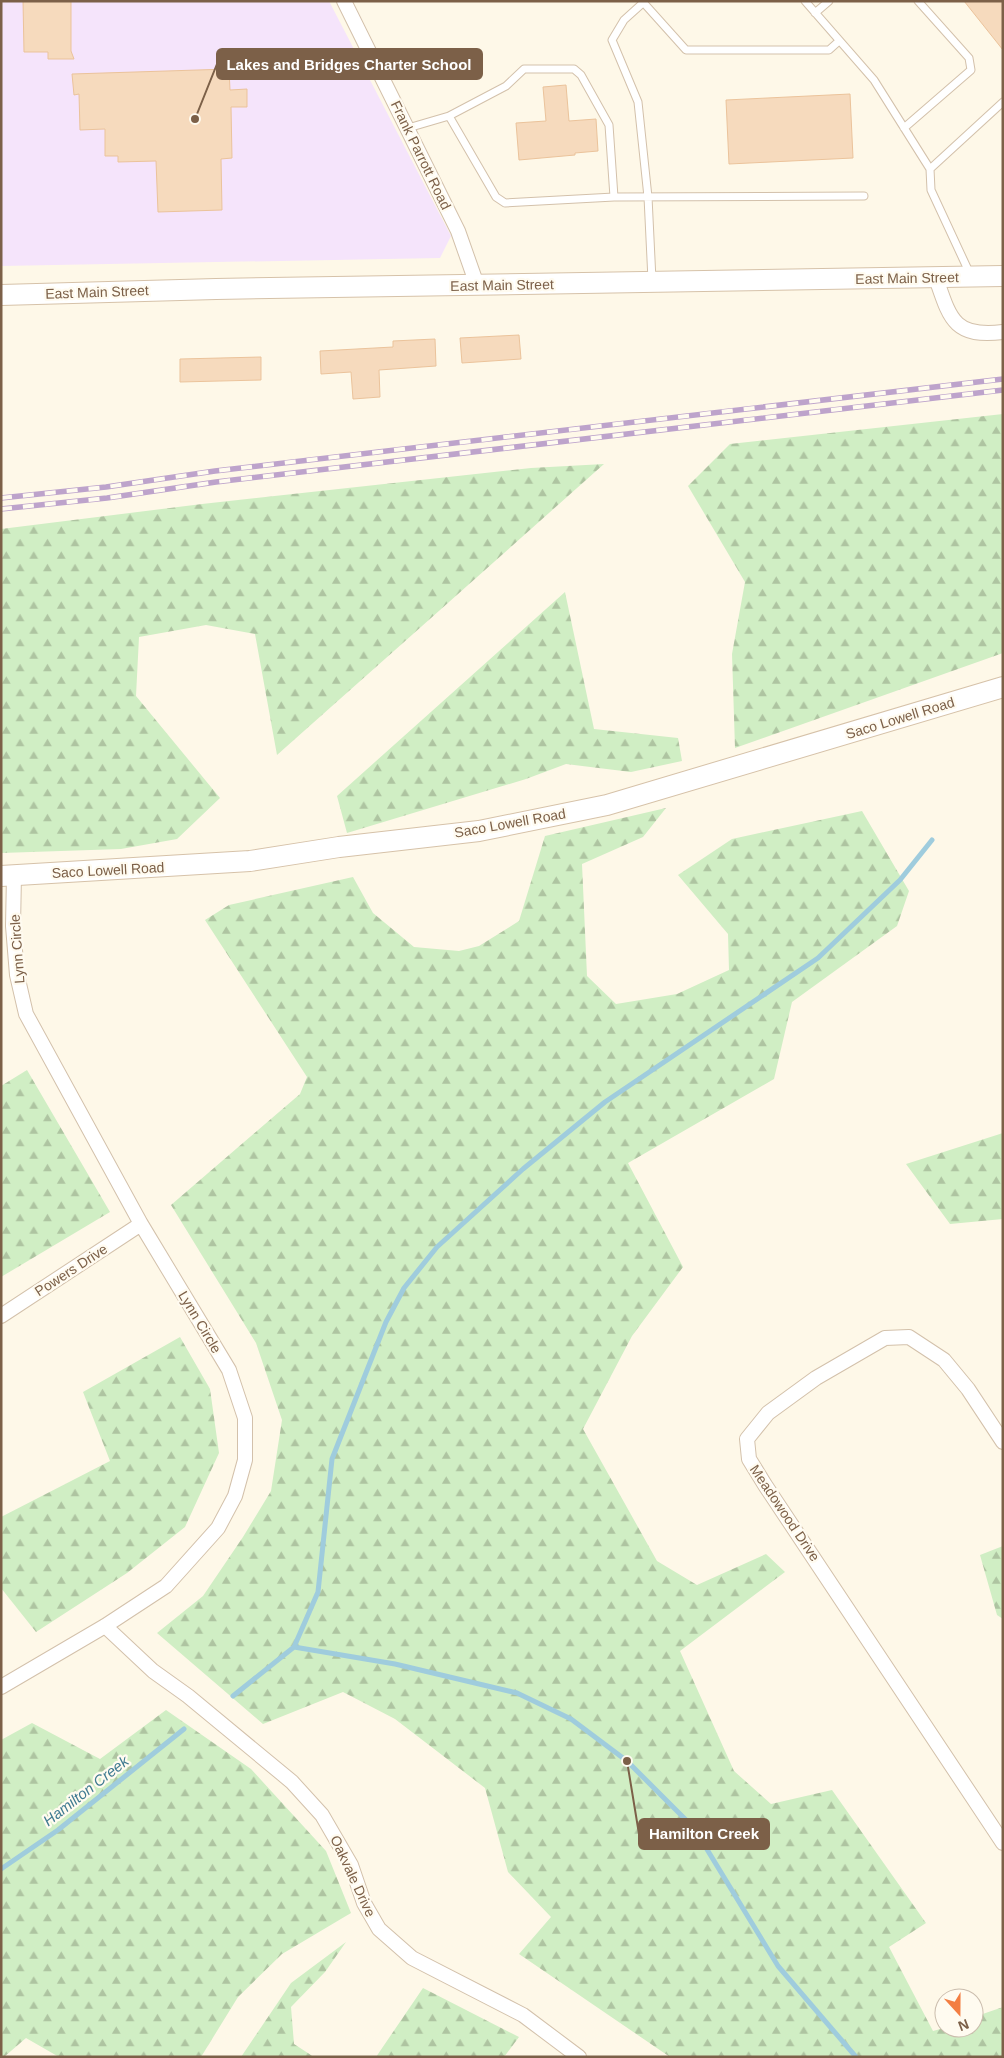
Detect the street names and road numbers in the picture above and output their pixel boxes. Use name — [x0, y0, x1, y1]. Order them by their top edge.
street label: Frank Parrott Road — [388, 98, 454, 212]
street label: East Main Street — [855, 269, 959, 287]
street label: East Main Street — [450, 276, 554, 294]
street label: East Main Street — [45, 282, 149, 302]
street label: Saco Lowell Road — [844, 694, 956, 742]
street label: Saco Lowell Road — [453, 805, 567, 841]
street label: Saco Lowell Road — [51, 859, 165, 881]
street label: Lynn Circle — [7, 914, 27, 984]
street label: Powers Drive — [32, 1241, 110, 1299]
street label: Lynn Circle — [175, 1288, 225, 1356]
street label: Meadowood Drive — [747, 1462, 823, 1564]
street label: Oakvale Drive — [327, 1833, 379, 1919]

